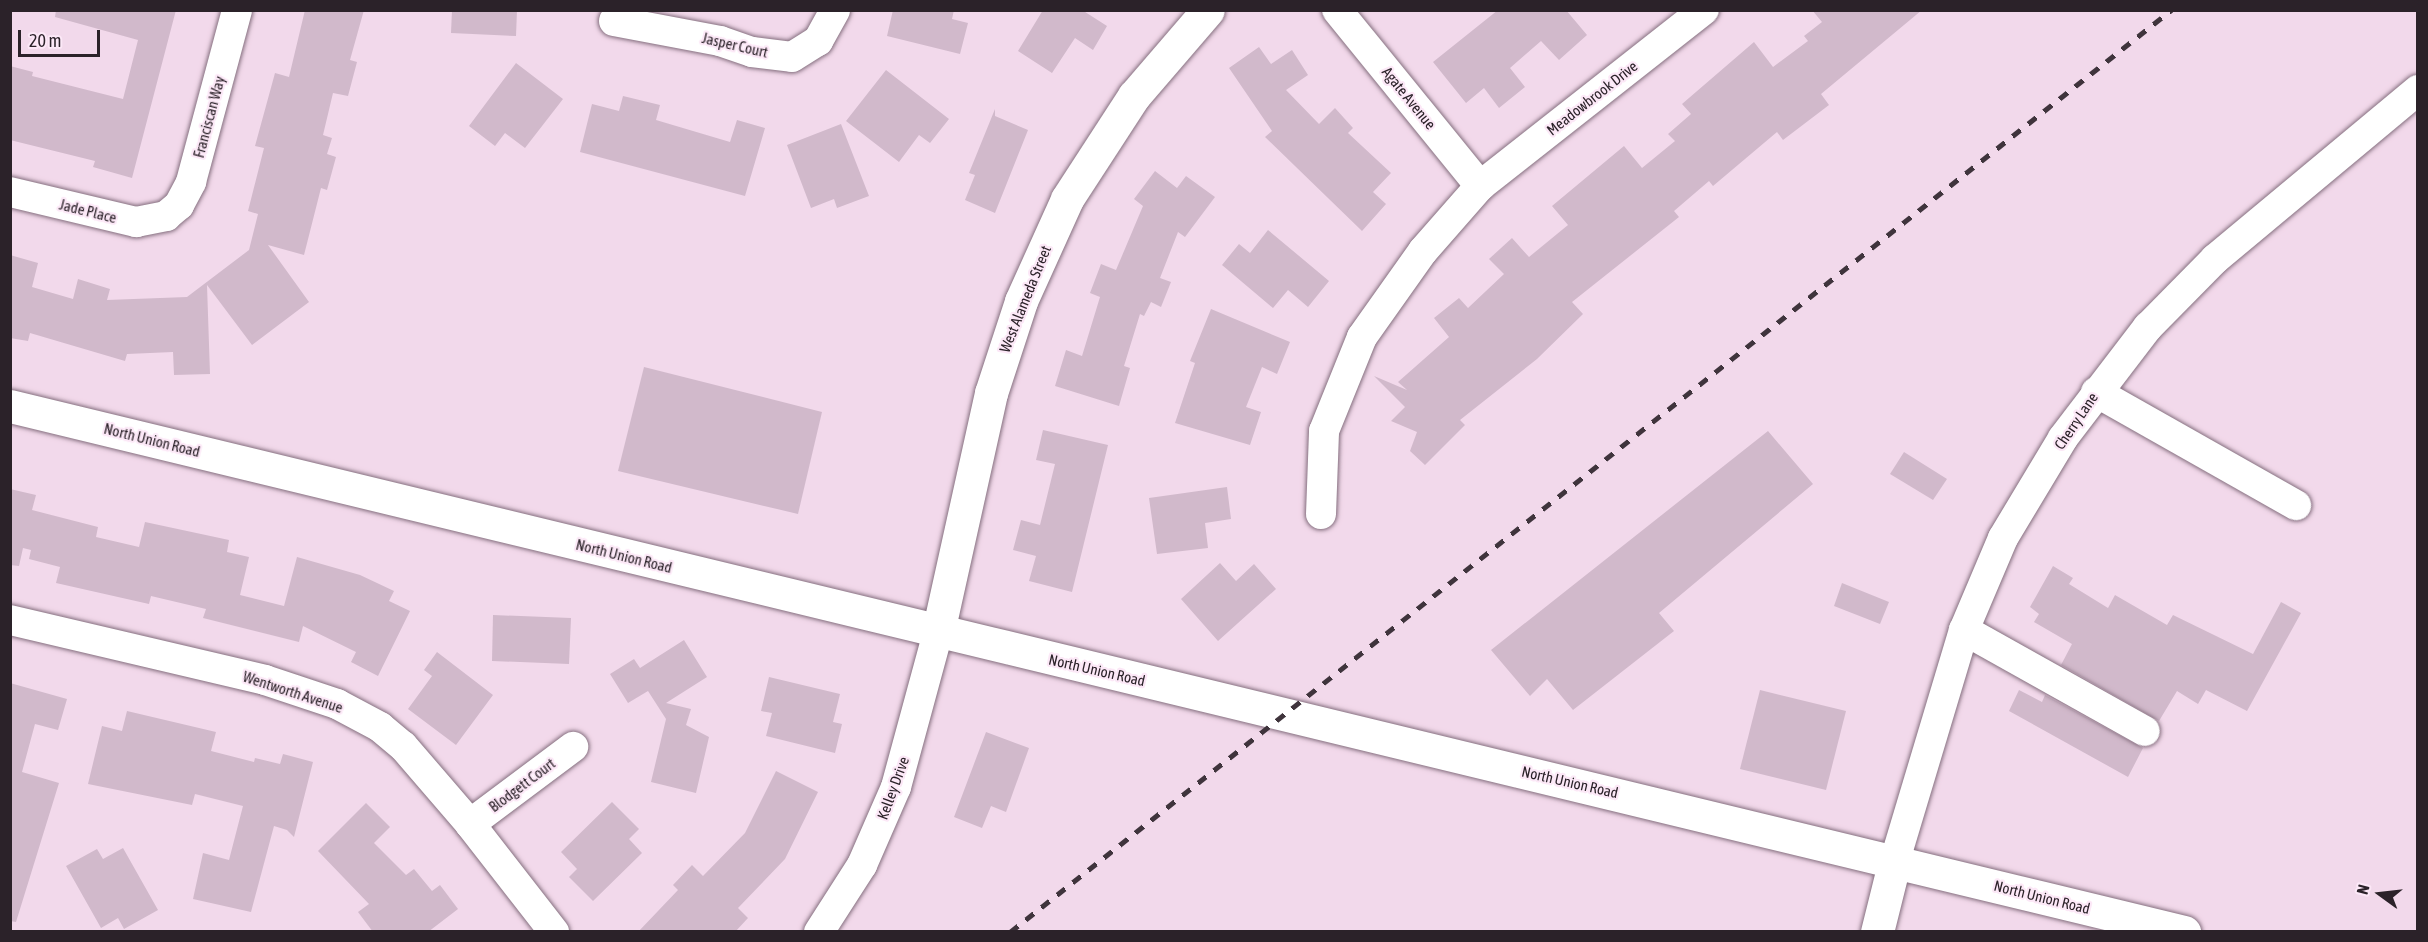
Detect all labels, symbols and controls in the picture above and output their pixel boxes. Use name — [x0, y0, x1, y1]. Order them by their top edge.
scale bar — [21, 18, 104, 56]
street label: Jasper Court — [700, 29, 770, 61]
text: 20 m — [29, 30, 61, 51]
street label: Meadowbrook Drive — [1543, 57, 1641, 139]
street label: Agate Avenue — [1378, 63, 1440, 133]
street label: Franciscan Way — [189, 74, 229, 160]
street label: Jade Place — [57, 195, 119, 227]
street label: West Alameda Street — [995, 243, 1055, 355]
street label: Cherry Lane — [2050, 389, 2102, 453]
street label: North Union Road — [102, 419, 202, 461]
street label: North Union Road — [574, 535, 674, 577]
street label: North Union Road — [1047, 650, 1147, 690]
street label: Wentworth Avenue — [241, 667, 345, 717]
street label: Blodgett Court — [485, 754, 559, 816]
street label: Kelley Drive — [873, 754, 913, 822]
street label: North Union Road — [1520, 762, 1620, 802]
north arrow — [2350, 864, 2410, 924]
street label: North Union Road — [1992, 876, 2092, 918]
text: N — [2353, 882, 2373, 896]

